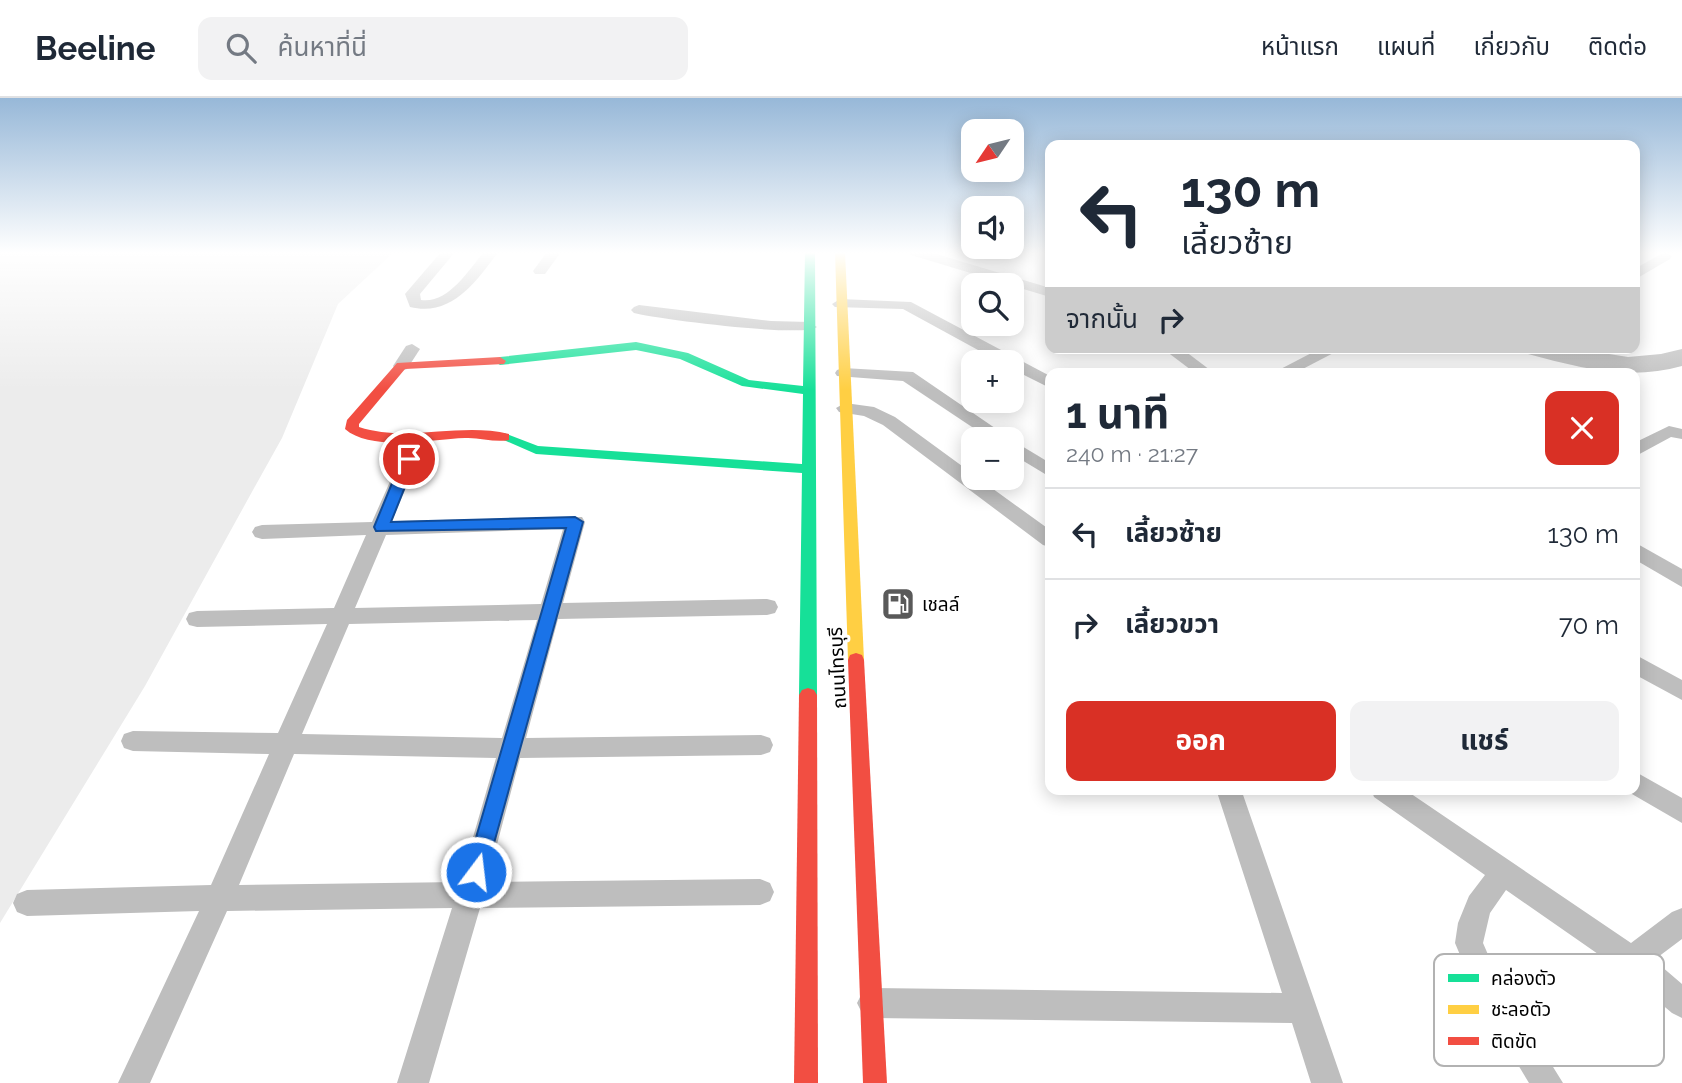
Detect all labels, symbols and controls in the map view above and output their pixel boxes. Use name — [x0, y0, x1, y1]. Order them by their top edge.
search box — [198, 17, 688, 80]
text: Beeline — [35, 29, 156, 68]
icon: search — [222, 29, 260, 67]
text: ค้นหาที่นี่ — [278, 32, 367, 62]
text: หน้าแรก — [1261, 32, 1339, 61]
text: แผนที่ — [1377, 32, 1435, 61]
text: เกี่ยวกับ — [1473, 32, 1550, 61]
text: ติดต่อ — [1588, 32, 1647, 61]
north arrow — [961, 119, 1024, 182]
map controls — [961, 119, 1024, 490]
text: 130 m — [1181, 161, 1320, 218]
icon: left — [1066, 168, 1157, 259]
button: sound — [961, 196, 1024, 259]
text: เลี้ยวซ้าย — [1181, 224, 1293, 261]
button: search — [961, 273, 1024, 336]
icon: right — [1152, 301, 1190, 339]
text: จากนั้น — [1066, 304, 1138, 334]
button: + — [961, 350, 1024, 413]
text: 1 นาที — [1066, 389, 1169, 438]
button: close — [1545, 391, 1619, 465]
button: − — [961, 427, 1024, 490]
pin — [379, 429, 439, 489]
icon: arrive — [390, 440, 428, 478]
text: 240 m · 21:27 — [1066, 440, 1198, 467]
icon: left — [1066, 515, 1104, 553]
text: เลี้ยวซ้าย — [1125, 518, 1222, 548]
text: 130 m — [1548, 519, 1619, 549]
fuel station icon: เชลล์ — [879, 585, 917, 623]
place label: เชลล์ — [922, 593, 960, 615]
icon: right — [1066, 606, 1104, 644]
text: เลี้ยวขวา — [1125, 609, 1219, 639]
text: 70 m — [1559, 610, 1619, 640]
street label: ถนนไทรบุรี — [824, 626, 851, 710]
button: ออก — [1066, 701, 1336, 781]
button: แชร์ — [1350, 701, 1619, 781]
position arrow — [439, 835, 513, 909]
legend — [1434, 954, 1664, 1066]
text: คล่องตัว — [1491, 967, 1556, 989]
text: ชะลอตัว — [1491, 998, 1551, 1020]
text: ติดขัด — [1491, 1030, 1537, 1052]

